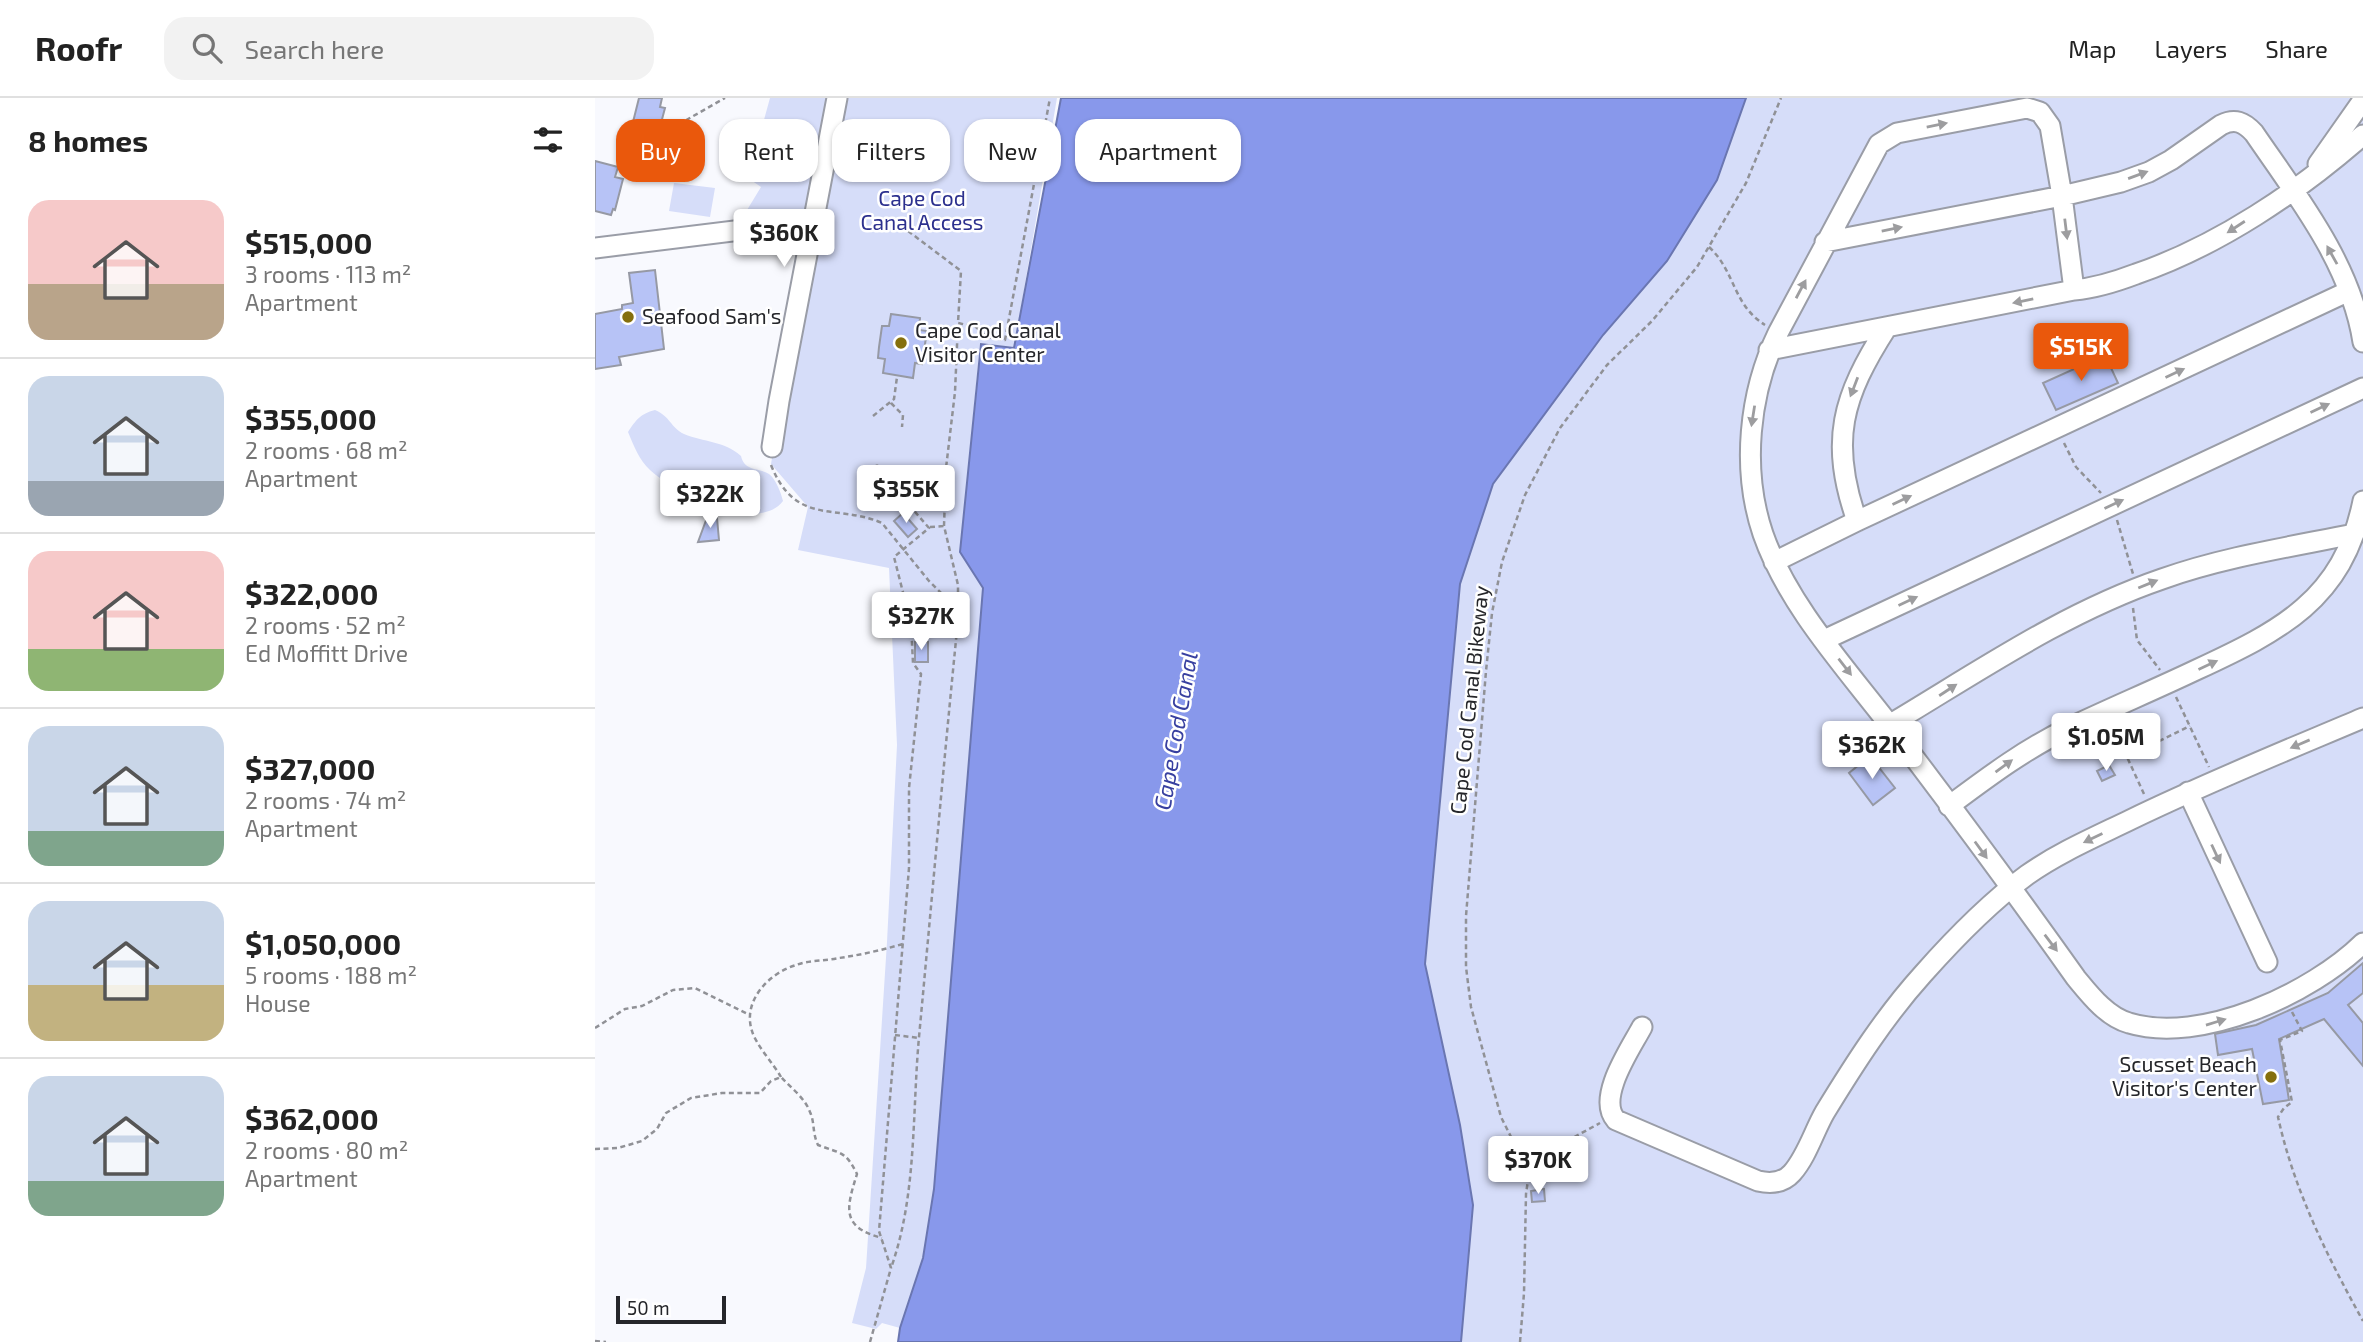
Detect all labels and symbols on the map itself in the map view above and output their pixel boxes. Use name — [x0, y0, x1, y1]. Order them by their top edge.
one-way arrow — [1926, 119, 1948, 130]
one-way arrow — [2128, 170, 2149, 181]
park label: Cape Cod Canal Access — [861, 185, 984, 234]
pin: $360K — [735, 209, 833, 269]
one-way arrow — [2061, 218, 2072, 240]
one-way arrow — [2226, 220, 2245, 233]
one-way arrow — [1881, 223, 1903, 234]
one-way arrow — [2326, 245, 2338, 265]
one-way arrow — [1794, 279, 1806, 299]
one-way arrow — [2012, 296, 2034, 307]
place label: Seafood Sam's — [642, 303, 782, 328]
marker: Seafood Sam's — [620, 309, 636, 325]
place label: Cape Cod Canal Visitor Center — [915, 317, 1061, 366]
pin: $515K — [2032, 324, 2130, 383]
marker: Cape Cod Canal Visitor Center — [893, 335, 909, 351]
one-way arrow — [2165, 367, 2185, 379]
one-way arrow — [1849, 377, 1860, 398]
one-way arrow — [2310, 402, 2330, 414]
one-way arrow — [1747, 405, 1758, 427]
pin: $355K — [857, 466, 955, 525]
pin: $322K — [661, 470, 759, 530]
one-way arrow — [1892, 495, 1912, 506]
one-way arrow — [2104, 499, 2124, 510]
one-way arrow — [2138, 578, 2159, 589]
street label: Cape Cod Canal Bikeway — [1444, 584, 1493, 815]
pin: $327K — [872, 592, 970, 652]
one-way arrow — [1898, 595, 1918, 607]
water label: Cape Cod Canal — [1147, 649, 1203, 812]
one-way arrow — [1837, 658, 1852, 676]
one-way arrow — [2197, 659, 2218, 670]
one-way arrow — [1938, 683, 1957, 696]
pin: $1.05M — [2049, 714, 2163, 773]
pin: $362K — [1823, 722, 1921, 781]
one-way arrow — [2289, 739, 2310, 750]
one-way arrow — [1995, 759, 2013, 773]
one-way arrow — [2083, 833, 2103, 844]
one-way arrow — [1974, 841, 1988, 859]
one-way arrow — [2210, 844, 2222, 864]
one-way arrow — [2044, 934, 2058, 953]
one-way arrow — [2205, 1017, 2226, 1027]
place label: Scusset Beach Visitor's Center — [2112, 1051, 2258, 1100]
marker: Scusset Beach Visitor's Center — [2263, 1069, 2279, 1085]
pin: $370K — [1489, 1136, 1587, 1196]
scale bar — [616, 1293, 726, 1325]

